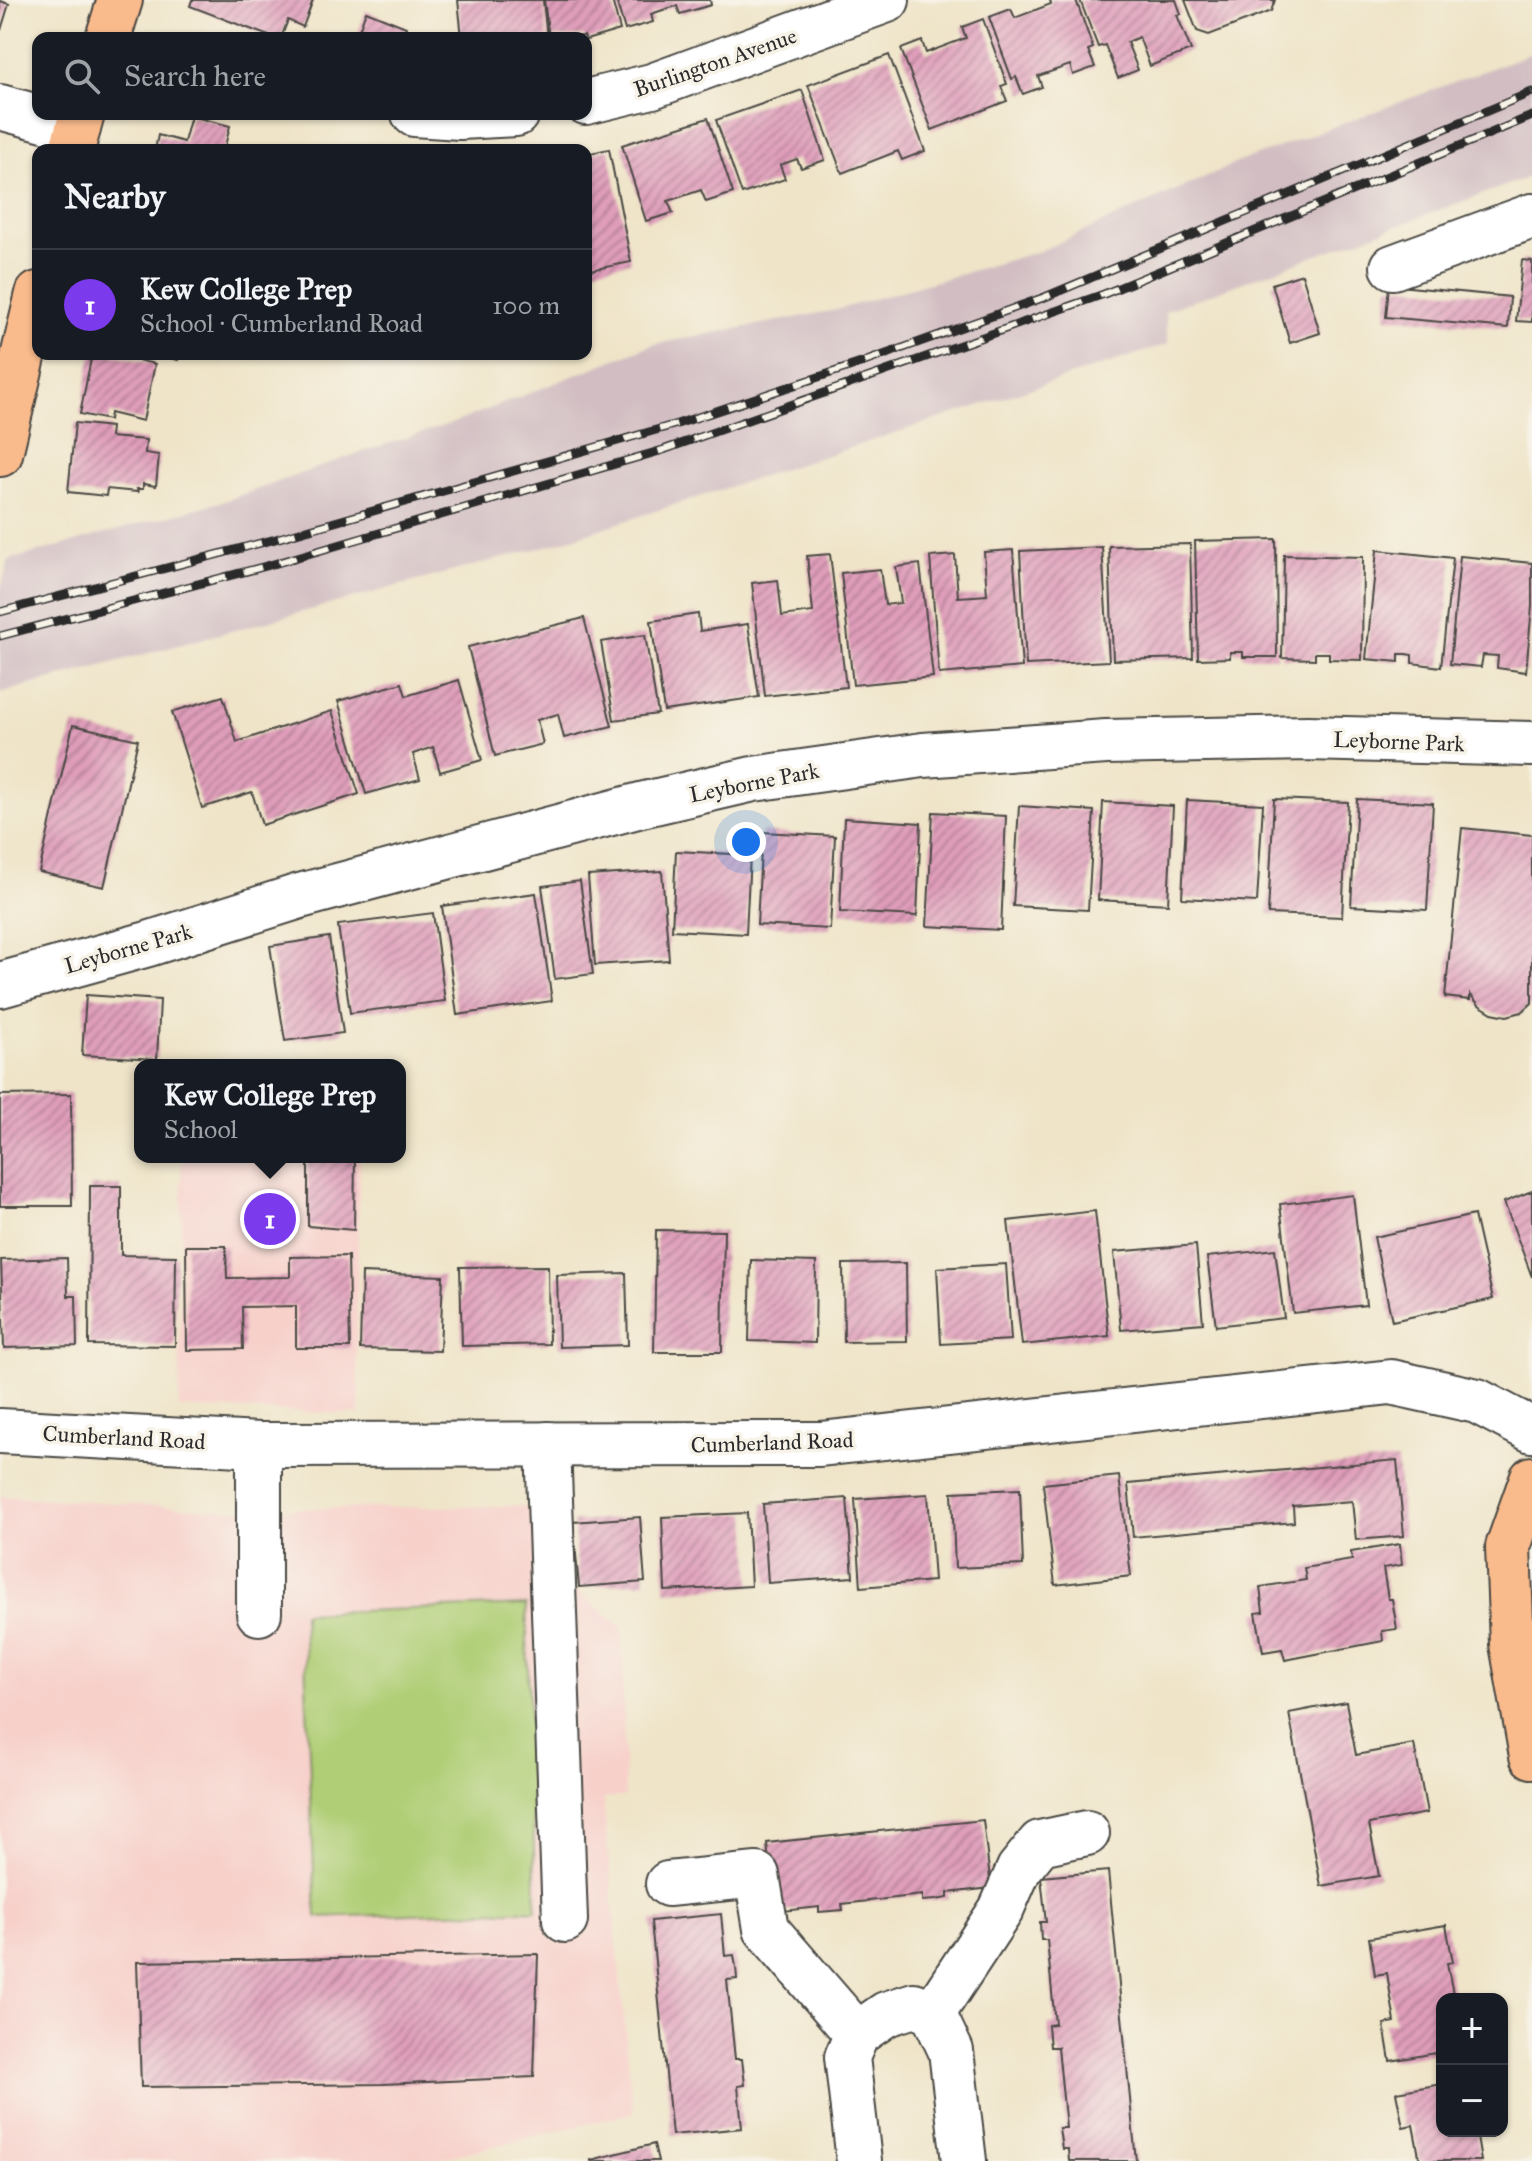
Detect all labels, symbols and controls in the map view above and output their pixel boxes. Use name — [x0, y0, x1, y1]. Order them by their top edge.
street label: Burlington Avenue — [630, 22, 800, 103]
search box — [32, 32, 592, 120]
icon: search — [60, 54, 104, 98]
text: Search here — [124, 58, 266, 94]
text: Nearby — [64, 176, 166, 217]
text: Kew College Prep — [140, 271, 352, 307]
text: 1 — [85, 289, 95, 321]
text: 100 m — [492, 289, 560, 321]
text: School · Cumberland Road — [140, 307, 423, 339]
street label: Leyborne Park — [1333, 726, 1466, 757]
street label: Leyborne Park — [687, 757, 822, 808]
your location — [726, 822, 766, 862]
street label: Leyborne Park — [61, 917, 196, 980]
popup — [134, 1059, 406, 1163]
text: Kew College Prep — [164, 1077, 376, 1113]
text: School — [164, 1113, 238, 1145]
pin: 1 — [244, 1189, 296, 1249]
street label: Cumberland Road — [42, 1420, 206, 1455]
street label: Cumberland Road — [690, 1426, 854, 1459]
map controls — [1436, 1993, 1508, 2137]
button: + — [1436, 1993, 1508, 2065]
button: − — [1436, 2065, 1508, 2137]

